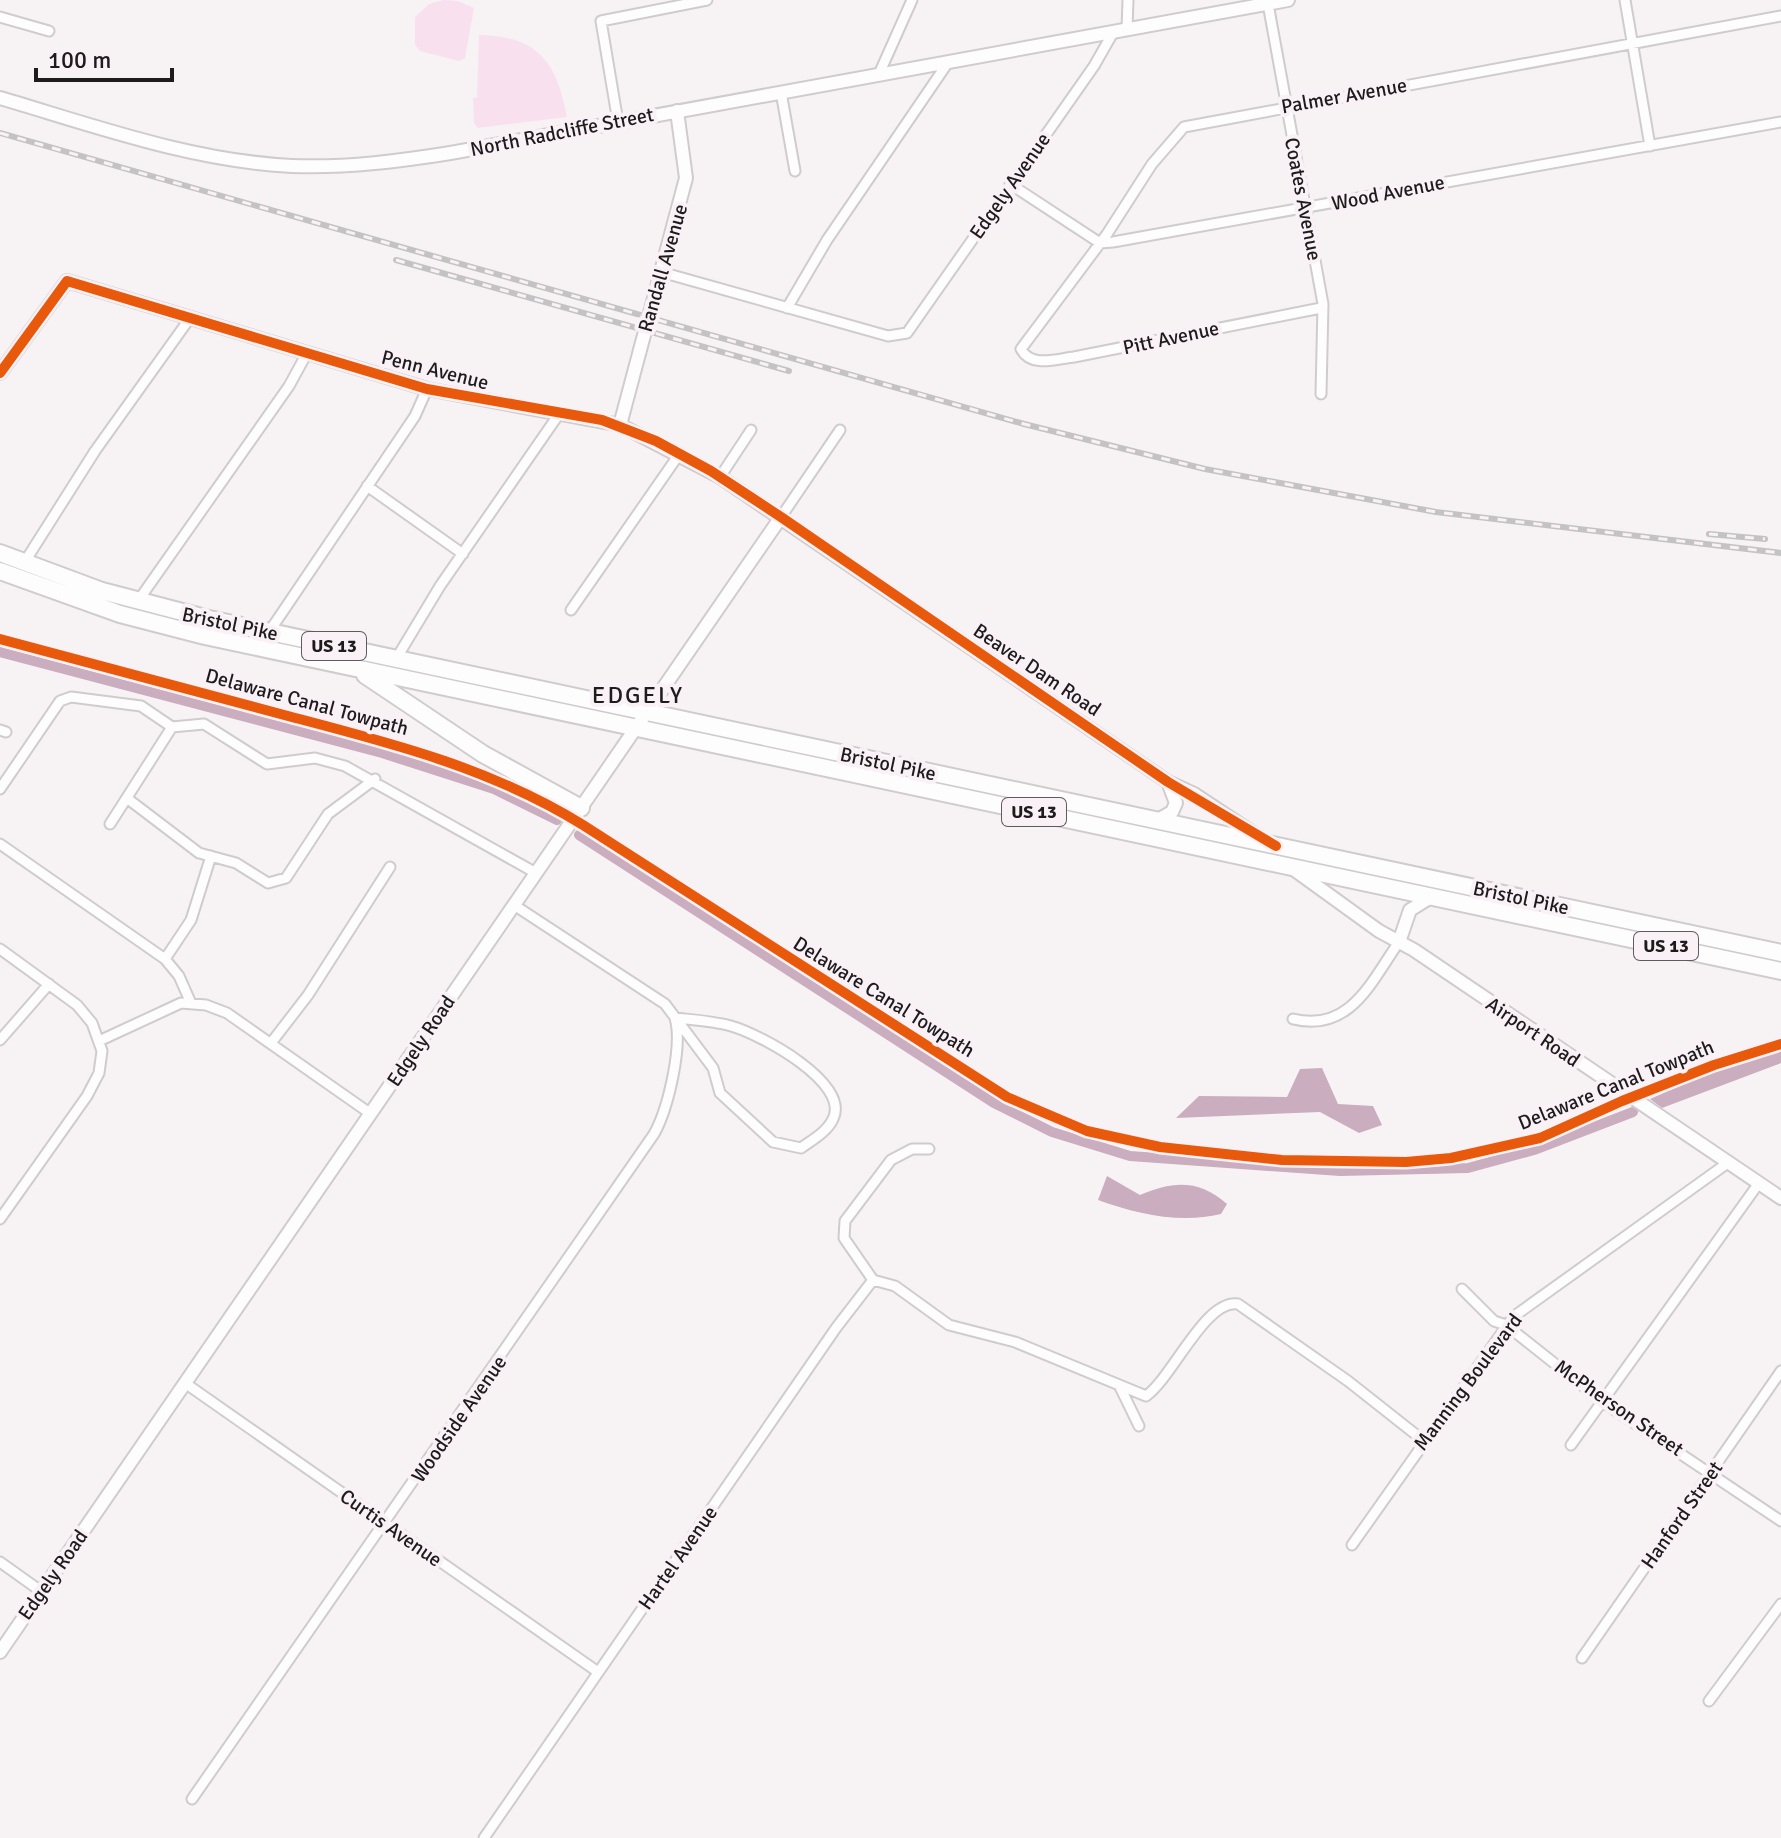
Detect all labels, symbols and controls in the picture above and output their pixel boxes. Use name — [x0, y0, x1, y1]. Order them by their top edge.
scale bar — [36, 32, 172, 82]
text: 100 m — [48, 45, 111, 75]
street label: Palmer Avenue — [1279, 73, 1409, 119]
street label: North Radcliffe Street — [468, 102, 656, 162]
street label: Edgely Avenue — [964, 128, 1056, 244]
street label: Coates Avenue — [1279, 135, 1327, 263]
street label: Wood Avenue — [1329, 170, 1447, 216]
street label: Randall Avenue — [633, 201, 693, 335]
street label: Pitt Avenue — [1121, 316, 1221, 360]
street label: Penn Avenue — [379, 345, 491, 395]
street label: Bristol Pike — [180, 602, 280, 646]
street label: Beaver Dam Road — [968, 618, 1106, 722]
road number: US 13 — [302, 632, 366, 660]
street label: Delaware Canal Towpath — [203, 663, 411, 741]
district label: EDGELY — [592, 680, 684, 710]
street label: Bristol Pike — [838, 742, 938, 786]
road number: US 13 — [1002, 798, 1066, 826]
street label: Bristol Pike — [1471, 876, 1571, 920]
street label: Delaware Canal Towpath — [789, 931, 979, 1063]
road number: US 13 — [1634, 932, 1698, 960]
street label: Edgely Road — [381, 991, 461, 1091]
street label: Airport Road — [1481, 991, 1585, 1073]
street label: Delaware Canal Towpath — [1514, 1034, 1718, 1136]
street label: Manning Boulevard — [1408, 1308, 1528, 1456]
street label: Woodside Avenue — [406, 1351, 512, 1487]
street label: McPherson Street — [1550, 1354, 1688, 1462]
street label: Hanford Street — [1636, 1456, 1728, 1574]
street label: Curtis Avenue — [335, 1484, 447, 1572]
street label: Hartel Avenue — [633, 1501, 723, 1615]
street label: Edgely Road — [13, 1525, 93, 1625]

